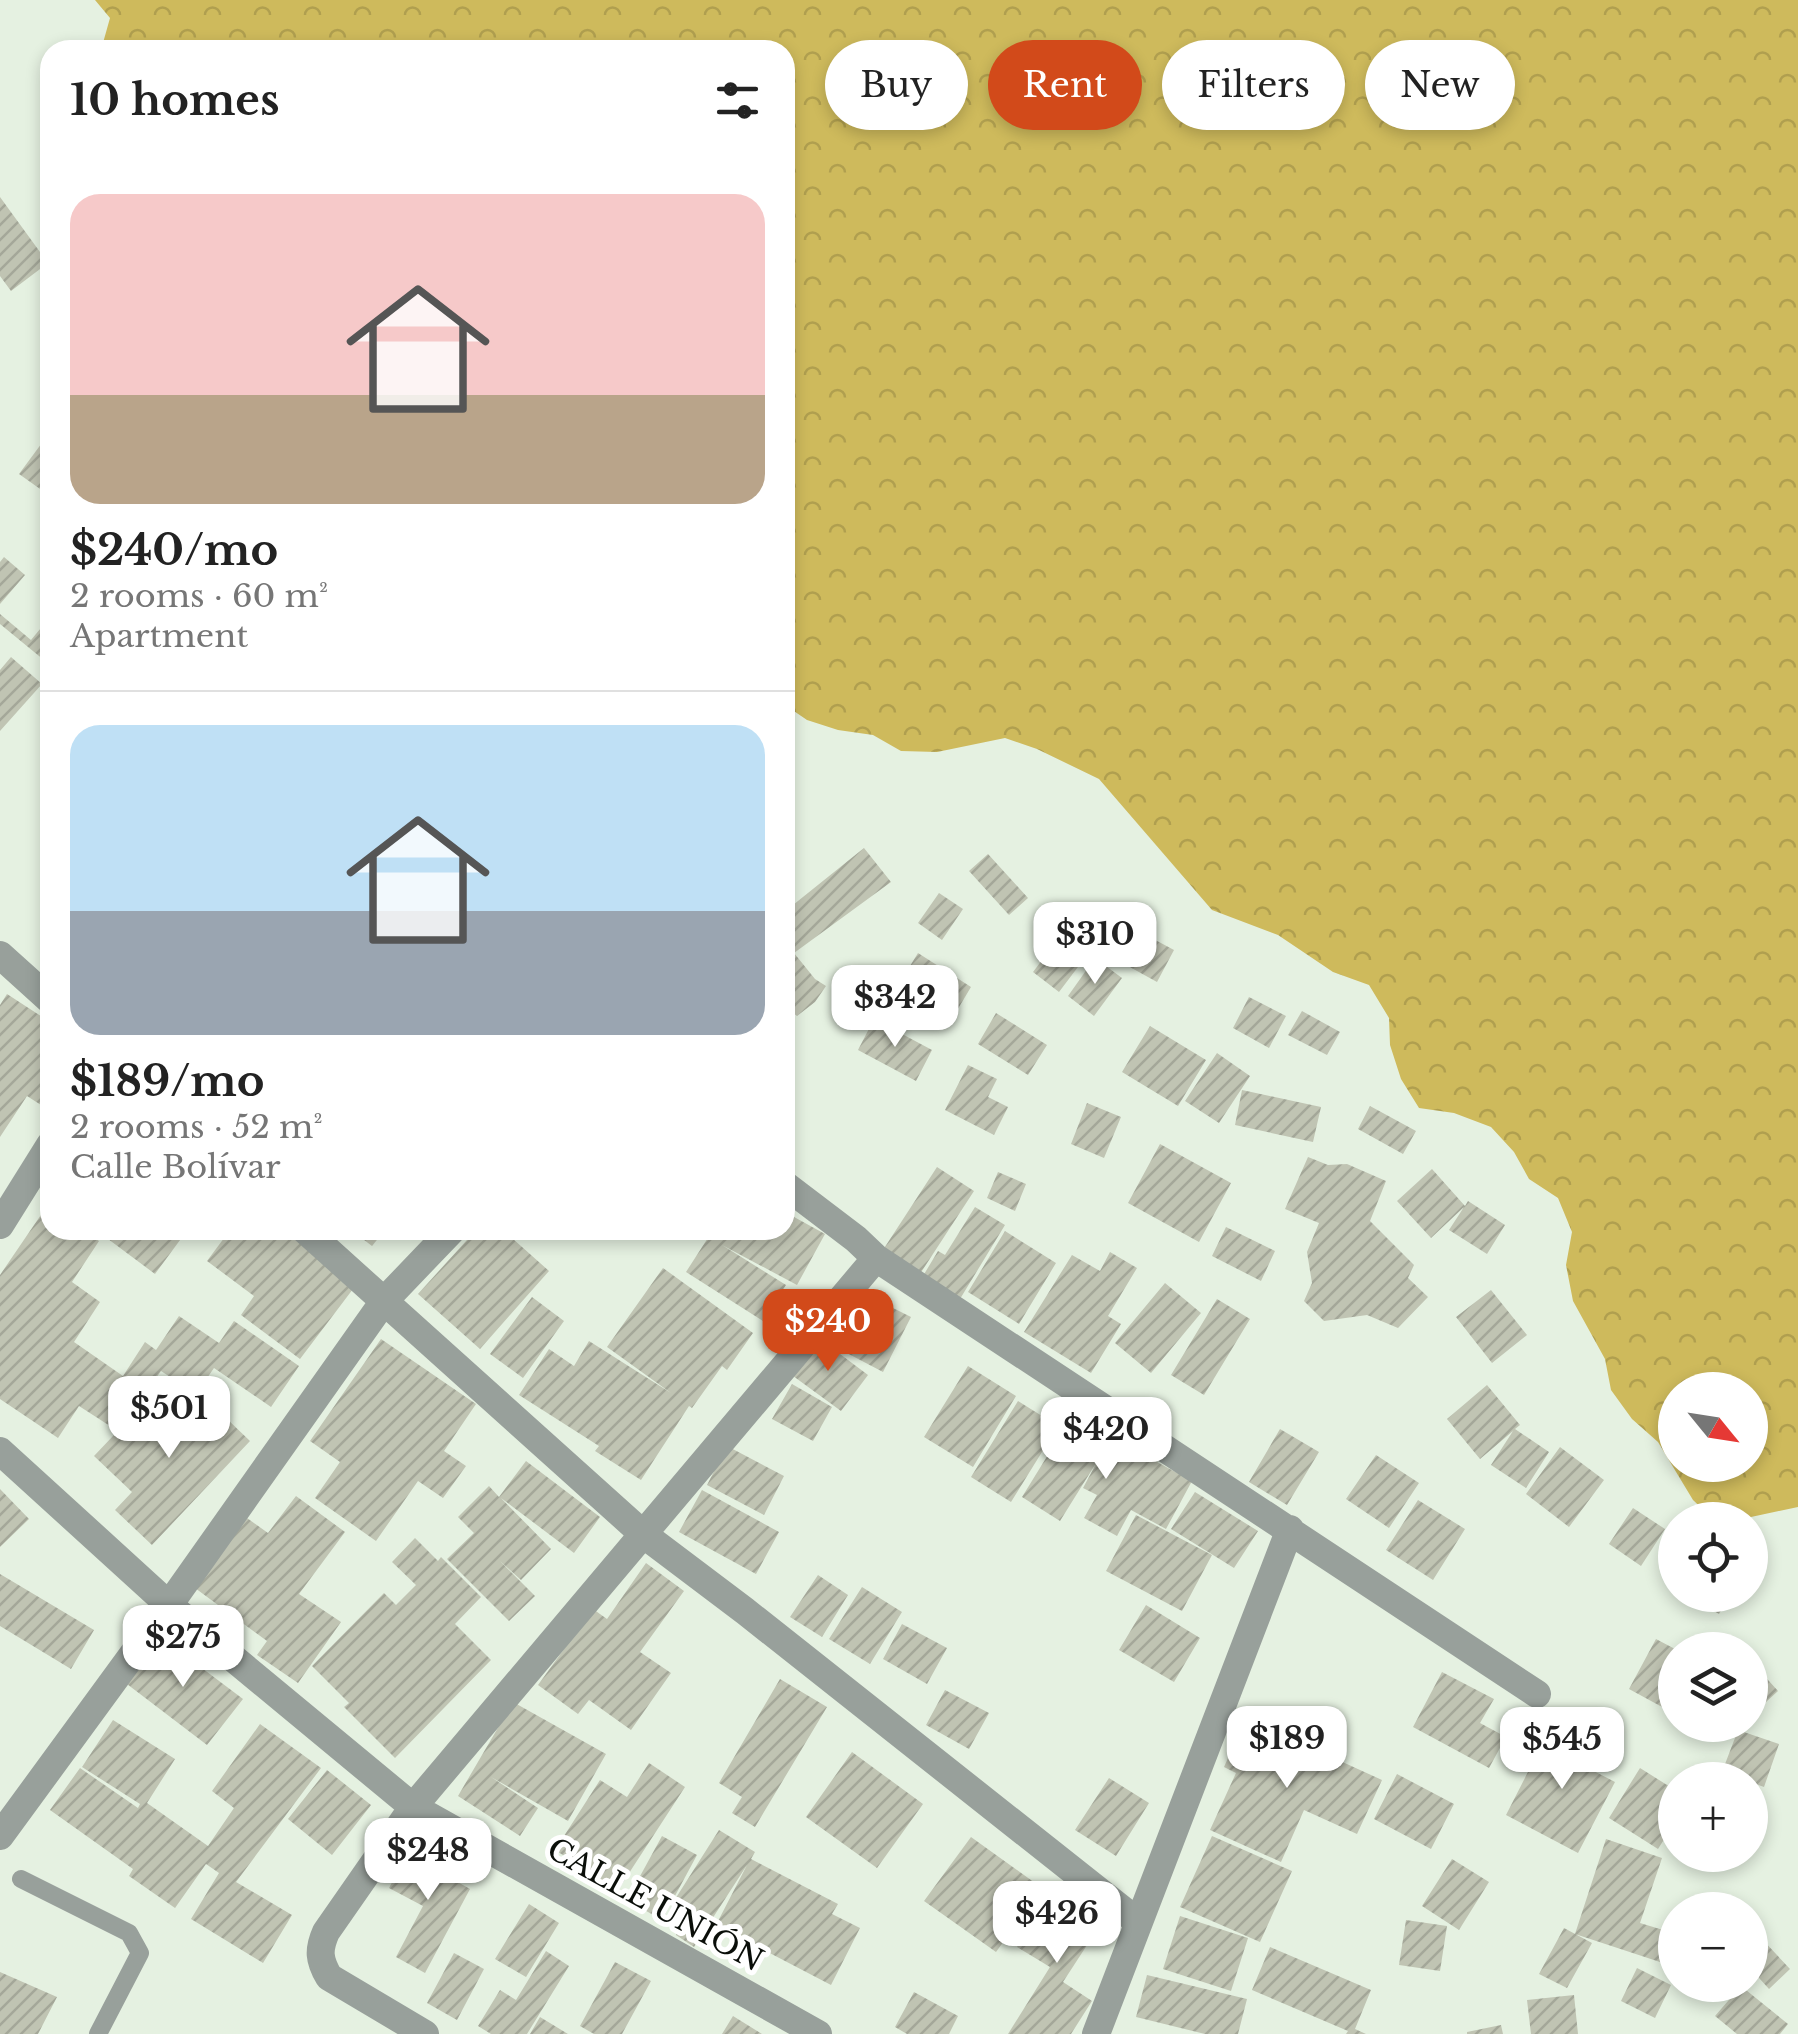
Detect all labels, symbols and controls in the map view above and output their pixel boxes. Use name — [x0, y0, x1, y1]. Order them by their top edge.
chip: Buy — [825, 40, 968, 130]
chip: Rent — [988, 40, 1142, 130]
chip: Filters — [1162, 40, 1345, 130]
chip: New — [1365, 40, 1515, 130]
icon: filters — [710, 73, 765, 128]
text: 10 homes — [70, 74, 280, 126]
icon: home — [328, 259, 508, 439]
text: $240/mo — [70, 524, 278, 576]
text: 2 rooms · 60 m² — [70, 576, 328, 616]
text: Apartment — [70, 616, 248, 656]
icon: home — [328, 790, 508, 970]
pin: $310 — [1036, 902, 1154, 987]
text: $310 — [1055, 914, 1135, 954]
pin: $342 — [836, 965, 954, 1050]
text: $342 — [853, 977, 937, 1017]
text: $189/mo — [70, 1055, 265, 1107]
text: 2 rooms · 52 m² — [70, 1107, 323, 1147]
text: Calle Bolívar — [70, 1147, 281, 1187]
pin: $240 — [769, 1289, 887, 1374]
text: $240 — [785, 1301, 871, 1341]
north arrow — [1658, 1372, 1768, 1482]
map controls — [1658, 1372, 1768, 2002]
pin: $501 — [110, 1376, 228, 1461]
text: $501 — [130, 1388, 208, 1428]
pin: $420 — [1047, 1397, 1165, 1482]
text: $420 — [1063, 1409, 1149, 1449]
button: locate — [1658, 1502, 1768, 1612]
pin: $275 — [124, 1605, 242, 1690]
text: $275 — [145, 1617, 221, 1657]
button: layers — [1658, 1632, 1768, 1742]
pin: $189 — [1228, 1706, 1346, 1791]
pin: $545 — [1503, 1707, 1621, 1792]
text: $189 — [1249, 1718, 1325, 1758]
text: $545 — [1522, 1719, 1602, 1759]
button: + — [1658, 1762, 1768, 1872]
pin: $248 — [369, 1818, 487, 1903]
text: $248 — [386, 1830, 470, 1870]
street label: CALLE UNIÓN — [541, 1830, 770, 1979]
pin: $426 — [998, 1881, 1116, 1966]
button: − — [1658, 1892, 1768, 2002]
text: $426 — [1015, 1893, 1099, 1933]

